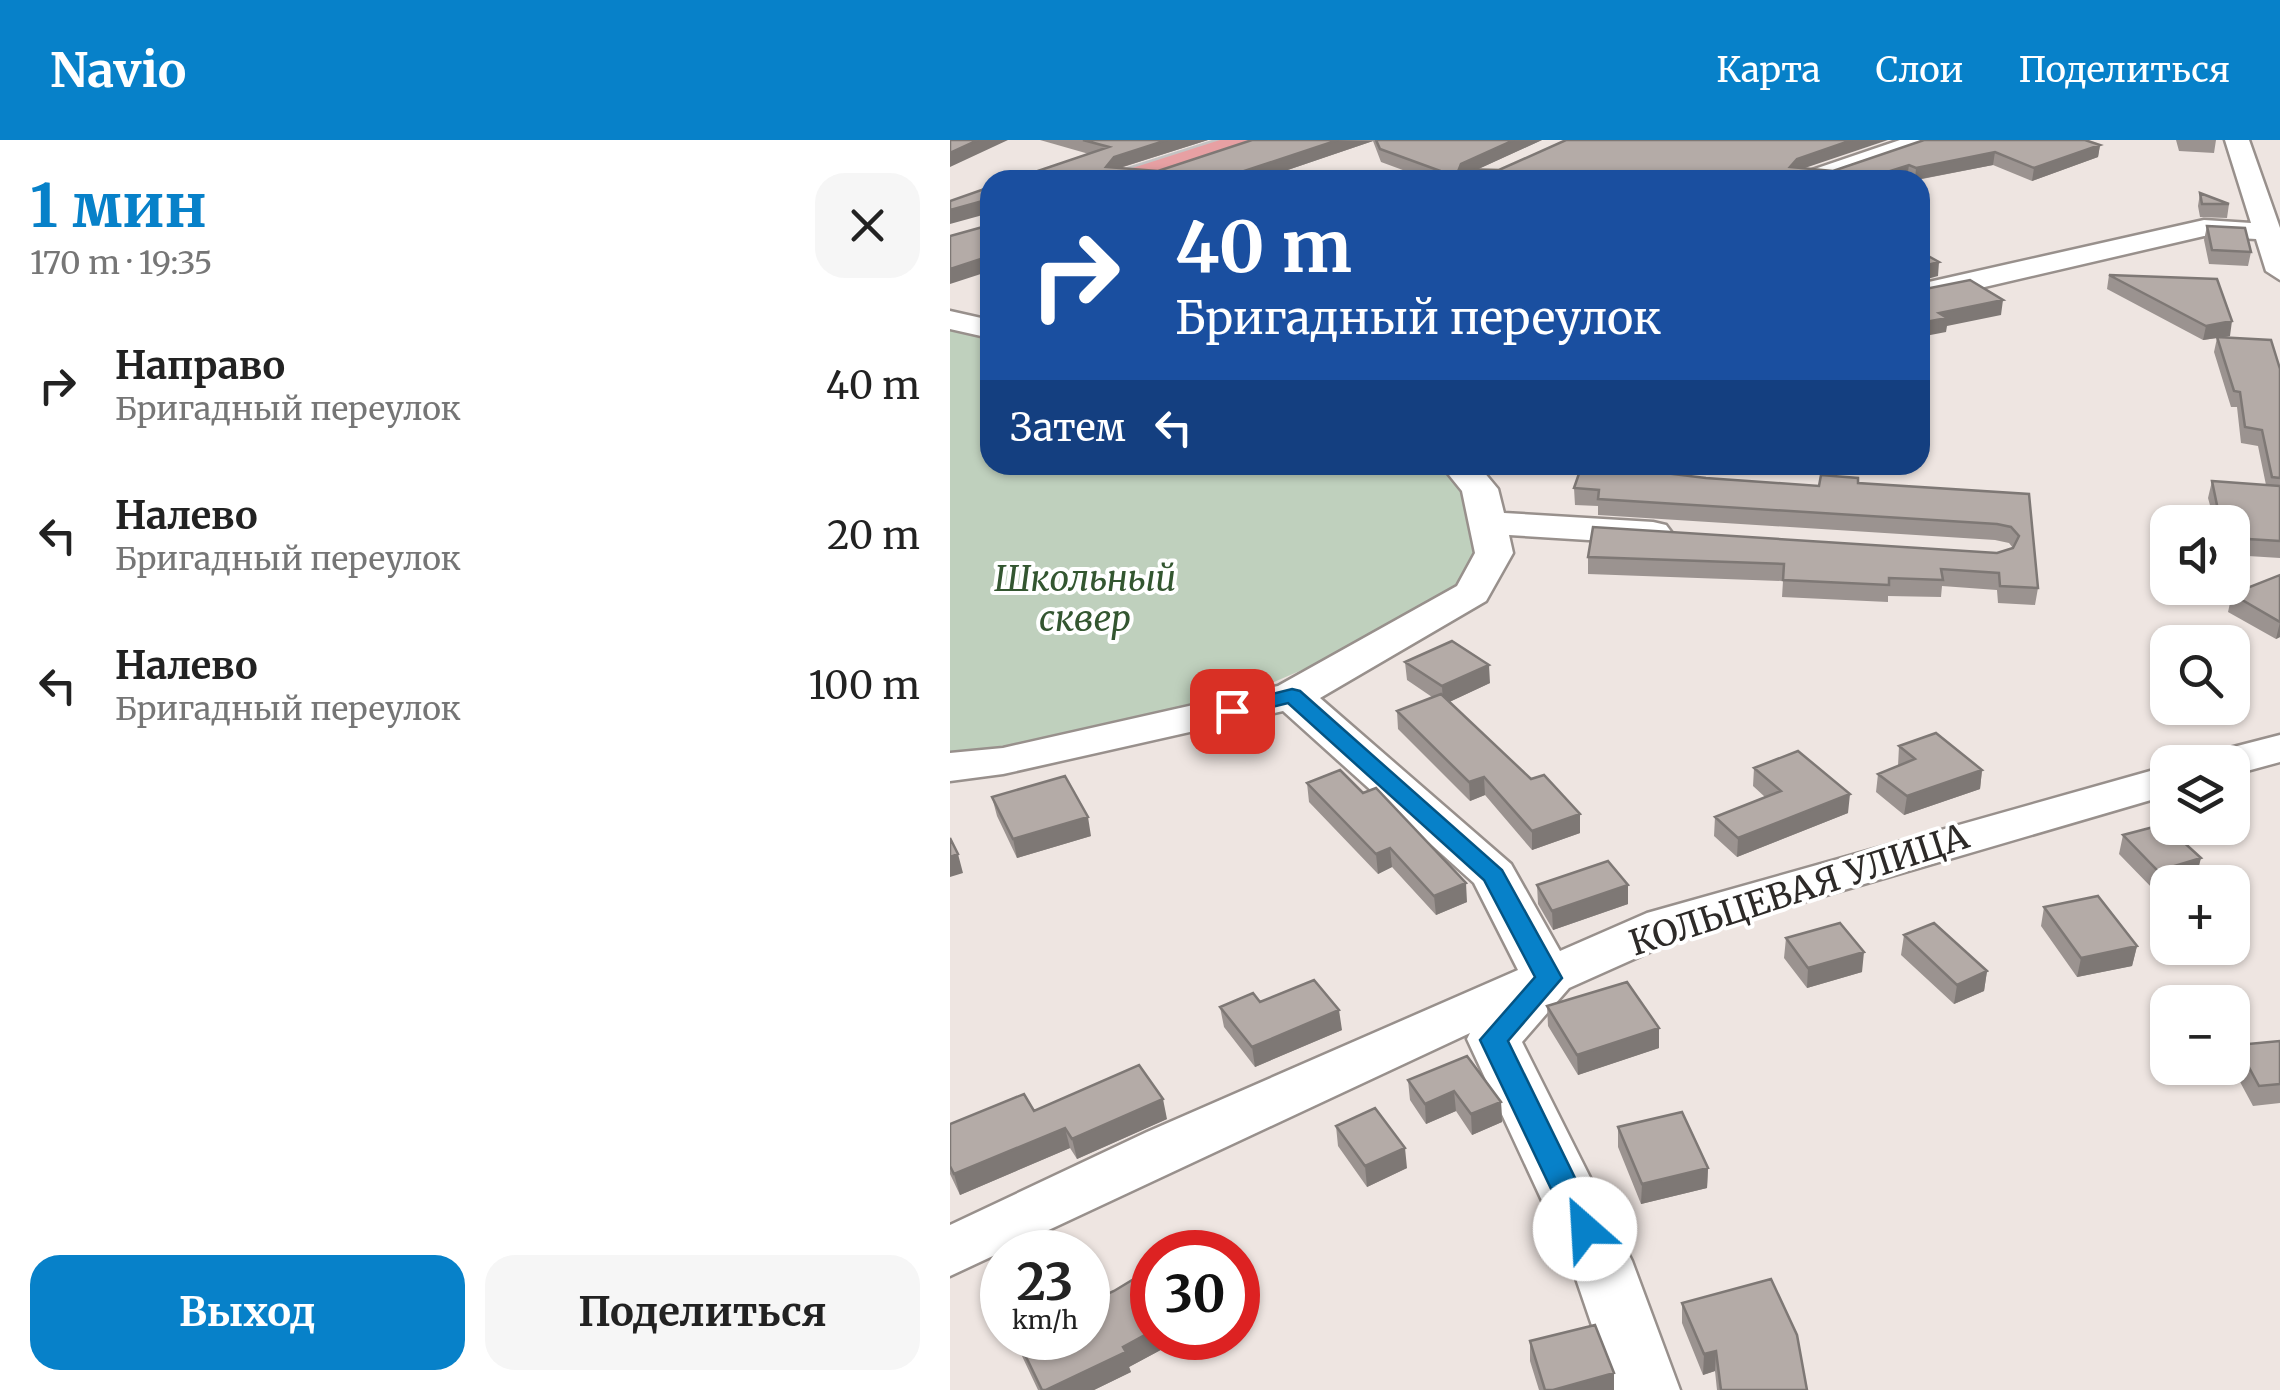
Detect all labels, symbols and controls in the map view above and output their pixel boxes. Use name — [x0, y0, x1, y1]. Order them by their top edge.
text: Navio — [50, 40, 186, 100]
text: Карта — [1716, 48, 1820, 92]
text: Слои — [1875, 48, 1963, 92]
text: Поделиться — [2018, 48, 2230, 92]
text: 1 мин — [30, 168, 207, 243]
button: close — [815, 173, 920, 278]
text: 40 m — [1175, 203, 1352, 291]
icon: right — [1010, 210, 1140, 340]
text: 170 m · 19:35 — [30, 243, 212, 283]
text: Бригадный переулок — [1175, 290, 1661, 346]
text: Направо — [115, 342, 285, 389]
icon: right — [30, 358, 85, 413]
text: 40 m — [826, 362, 920, 409]
text: Бригадный переулок — [115, 389, 461, 429]
icon: left — [1146, 400, 1201, 455]
text: Затем — [1010, 404, 1126, 451]
text: Налево — [115, 492, 258, 539]
map controls — [2150, 505, 2250, 1085]
button: sound — [2150, 505, 2250, 605]
icon: left — [30, 508, 85, 563]
text: 20 m — [827, 512, 920, 559]
text: Бригадный переулок — [115, 539, 461, 579]
park label: Школьный сквер — [994, 557, 1176, 641]
button: search — [2150, 625, 2250, 725]
text: Налево — [115, 642, 258, 689]
icon: left — [30, 658, 85, 713]
text: 100 m — [808, 662, 920, 709]
pin — [1190, 669, 1275, 754]
icon: arrive — [1205, 684, 1260, 739]
text: Бригадный переулок — [115, 689, 461, 729]
button: layers — [2150, 745, 2250, 845]
street label: КОЛЬЦЕВАЯ УЛИЦА — [1624, 814, 1974, 966]
button: + — [2150, 865, 2250, 965]
button: − — [2150, 985, 2250, 1085]
position arrow — [1533, 1177, 1637, 1281]
speed limit sign: 30 — [1130, 1230, 1260, 1360]
text: 23 — [1017, 1251, 1073, 1314]
button: Выход — [30, 1255, 465, 1370]
button: Поделиться — [485, 1255, 920, 1370]
text: km/h — [1012, 1304, 1078, 1336]

